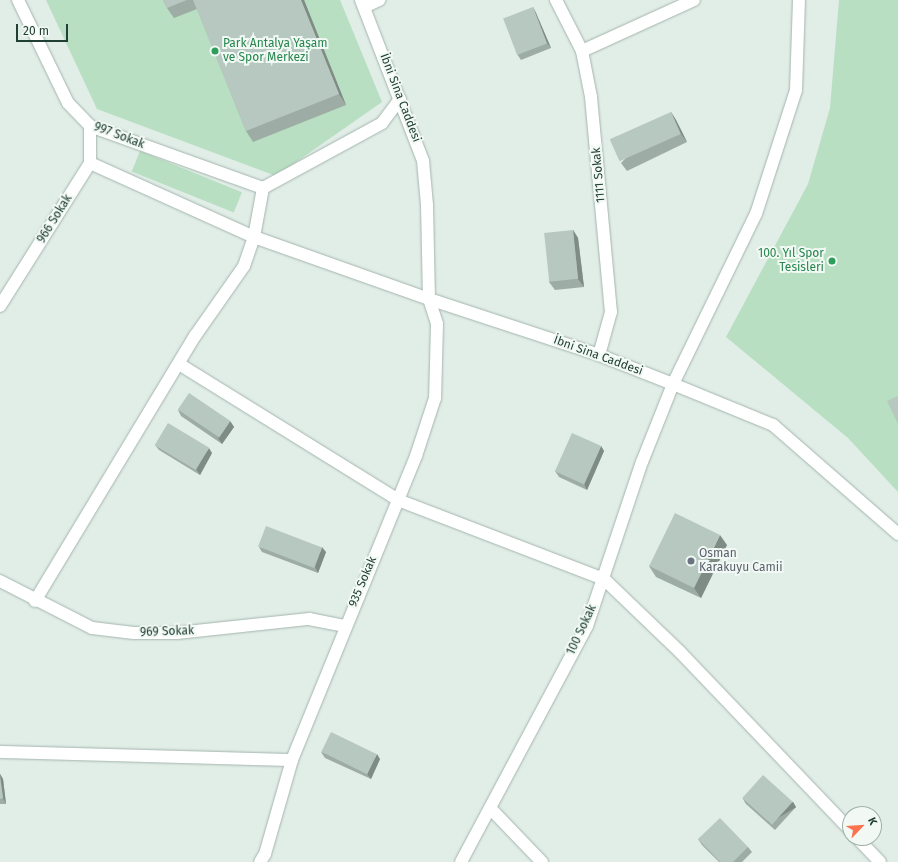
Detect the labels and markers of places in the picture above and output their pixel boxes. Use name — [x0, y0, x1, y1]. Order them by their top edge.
place label: Park Antalya Yaşam ve Spor Merkezi — [223, 37, 328, 65]
marker: Park Antalya Yaşam ve Spor Merkezi — [210, 46, 220, 56]
place label: 100. Yıl Spor Tesisleri — [758, 247, 824, 275]
marker: 100. Yıl Spor Tesisleri — [827, 256, 837, 266]
place label: Osman Karakuyu Camii — [699, 547, 783, 575]
marker: Osman Karakuyu Camii — [686, 556, 696, 566]

